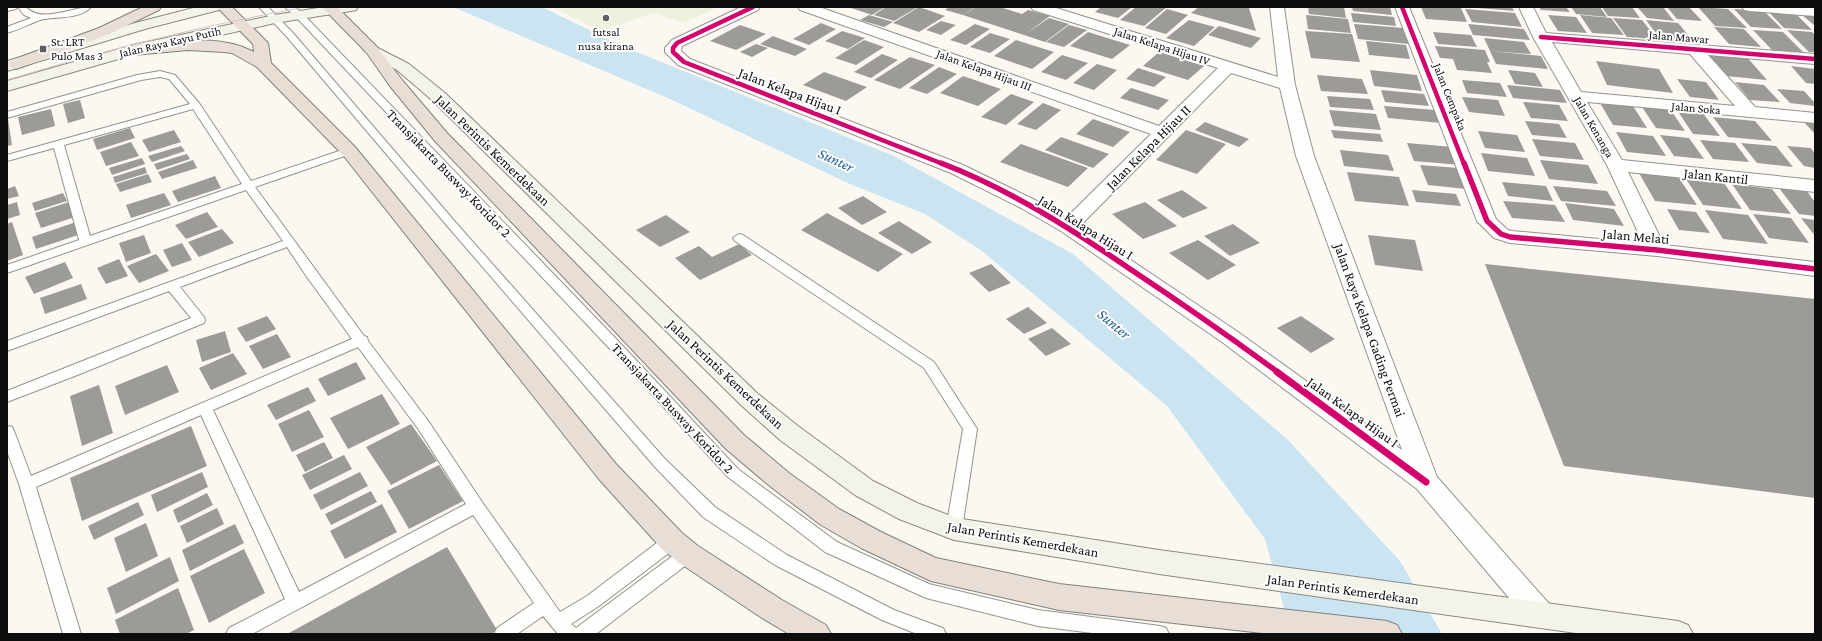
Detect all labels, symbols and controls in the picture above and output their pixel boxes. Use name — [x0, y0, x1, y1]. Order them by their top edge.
marker: futsal nusa kirana — [601, 13, 611, 23]
street label: Jalan Raya Kayu Putih — [117, 23, 223, 61]
street label: Jalan Kelapa Hijau IV — [1111, 24, 1212, 68]
place label: futsal nusa kirana — [578, 25, 634, 53]
street label: Jalan Mawar — [1647, 27, 1710, 47]
place label: St. LRT Pulo Mas 3 — [51, 35, 103, 63]
marker: St. LRT Pulo Mas 3 — [38, 44, 48, 54]
street label: Jalan Kelapa Hijau III — [933, 46, 1034, 94]
street label: Jalan Cempaka — [1430, 60, 1470, 133]
street label: Jalan Kelapa Hijau I — [734, 63, 844, 119]
street label: Jalan Perintis Kemerdekaan — [431, 90, 554, 209]
street label: Jalan Kenanga — [1570, 93, 1617, 160]
street label: Jalan Soka — [1670, 99, 1722, 117]
street label: Jalan Kelapa Hijau II — [1101, 101, 1194, 195]
street label: Transjakarta Busway Koridor 2 — [383, 106, 515, 241]
water label: Sunter — [816, 145, 857, 175]
street label: Jalan Kantil — [1681, 164, 1749, 187]
street label: Jalan Kelapa Hijau I — [1033, 190, 1136, 263]
street label: Jalan Melati — [1600, 225, 1670, 247]
street label: Jalan Raya Kelapa Gading Permai — [1330, 239, 1409, 419]
water label: Sunter — [1095, 306, 1134, 343]
street label: Jalan Perintis Kemerdekaan — [663, 315, 788, 432]
street label: Transjakarta Busway Koridor 2 — [608, 340, 738, 477]
street label: Jalan Kelapa Hijau I — [1302, 372, 1402, 451]
street label: Jalan Perintis Kemerdekaan — [944, 517, 1100, 560]
street label: Jalan Perintis Kemerdekaan — [1264, 570, 1420, 608]

